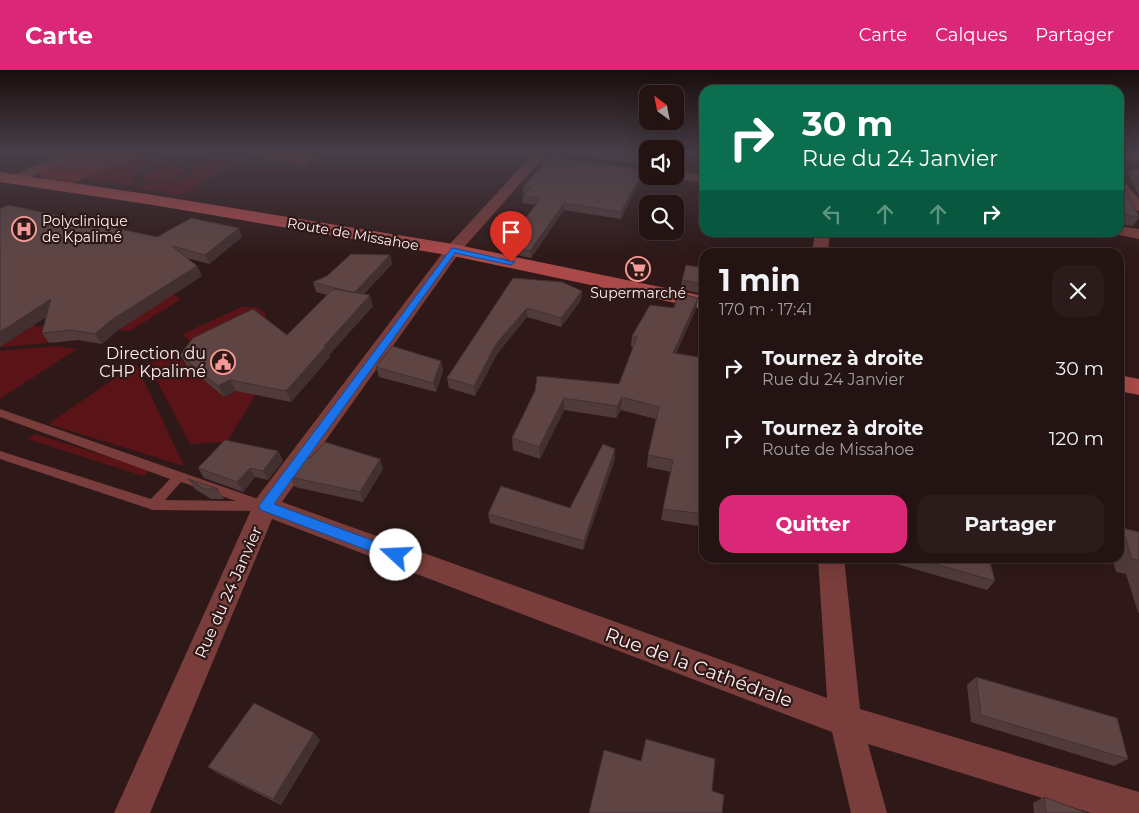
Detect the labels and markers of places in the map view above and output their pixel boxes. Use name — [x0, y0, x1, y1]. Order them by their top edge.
pin — [490, 211, 532, 262]
place label: Polyclinique de Kpalimé — [42, 212, 128, 246]
hospital icon: Polyclinique de Kpalimé — [11, 216, 37, 242]
supermarket icon: Supermarché — [625, 256, 651, 282]
place label: Supermarché — [590, 284, 686, 302]
place label: Direction du CHP Kpalimé — [99, 344, 206, 381]
public building icon: Direction du CHP Kpalimé — [210, 349, 236, 375]

